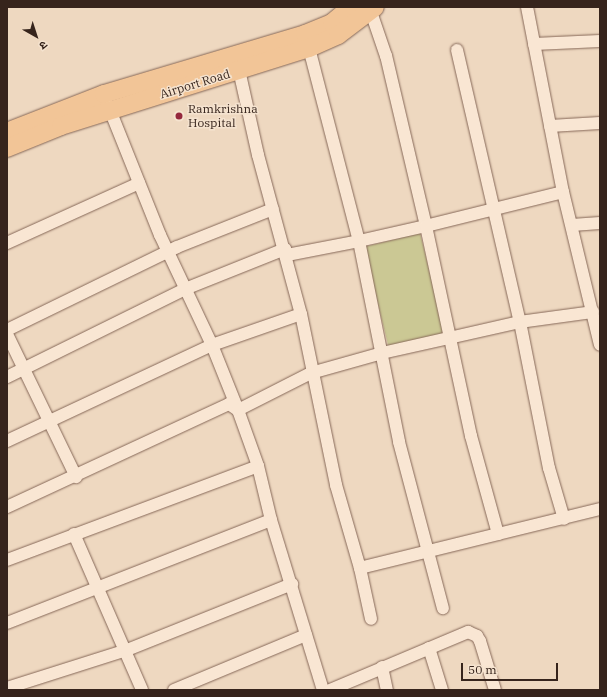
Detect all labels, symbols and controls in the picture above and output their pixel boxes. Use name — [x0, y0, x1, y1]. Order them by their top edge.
north arrow — [16, 16, 56, 56]
text: उ — [37, 38, 50, 53]
street label: Airport Road — [158, 66, 232, 102]
place label: Ramkrishna Hospital — [188, 102, 258, 130]
marker: Ramkrishna Hospital — [173, 110, 185, 122]
scale bar — [463, 655, 560, 681]
text: 50 m — [468, 662, 497, 677]

